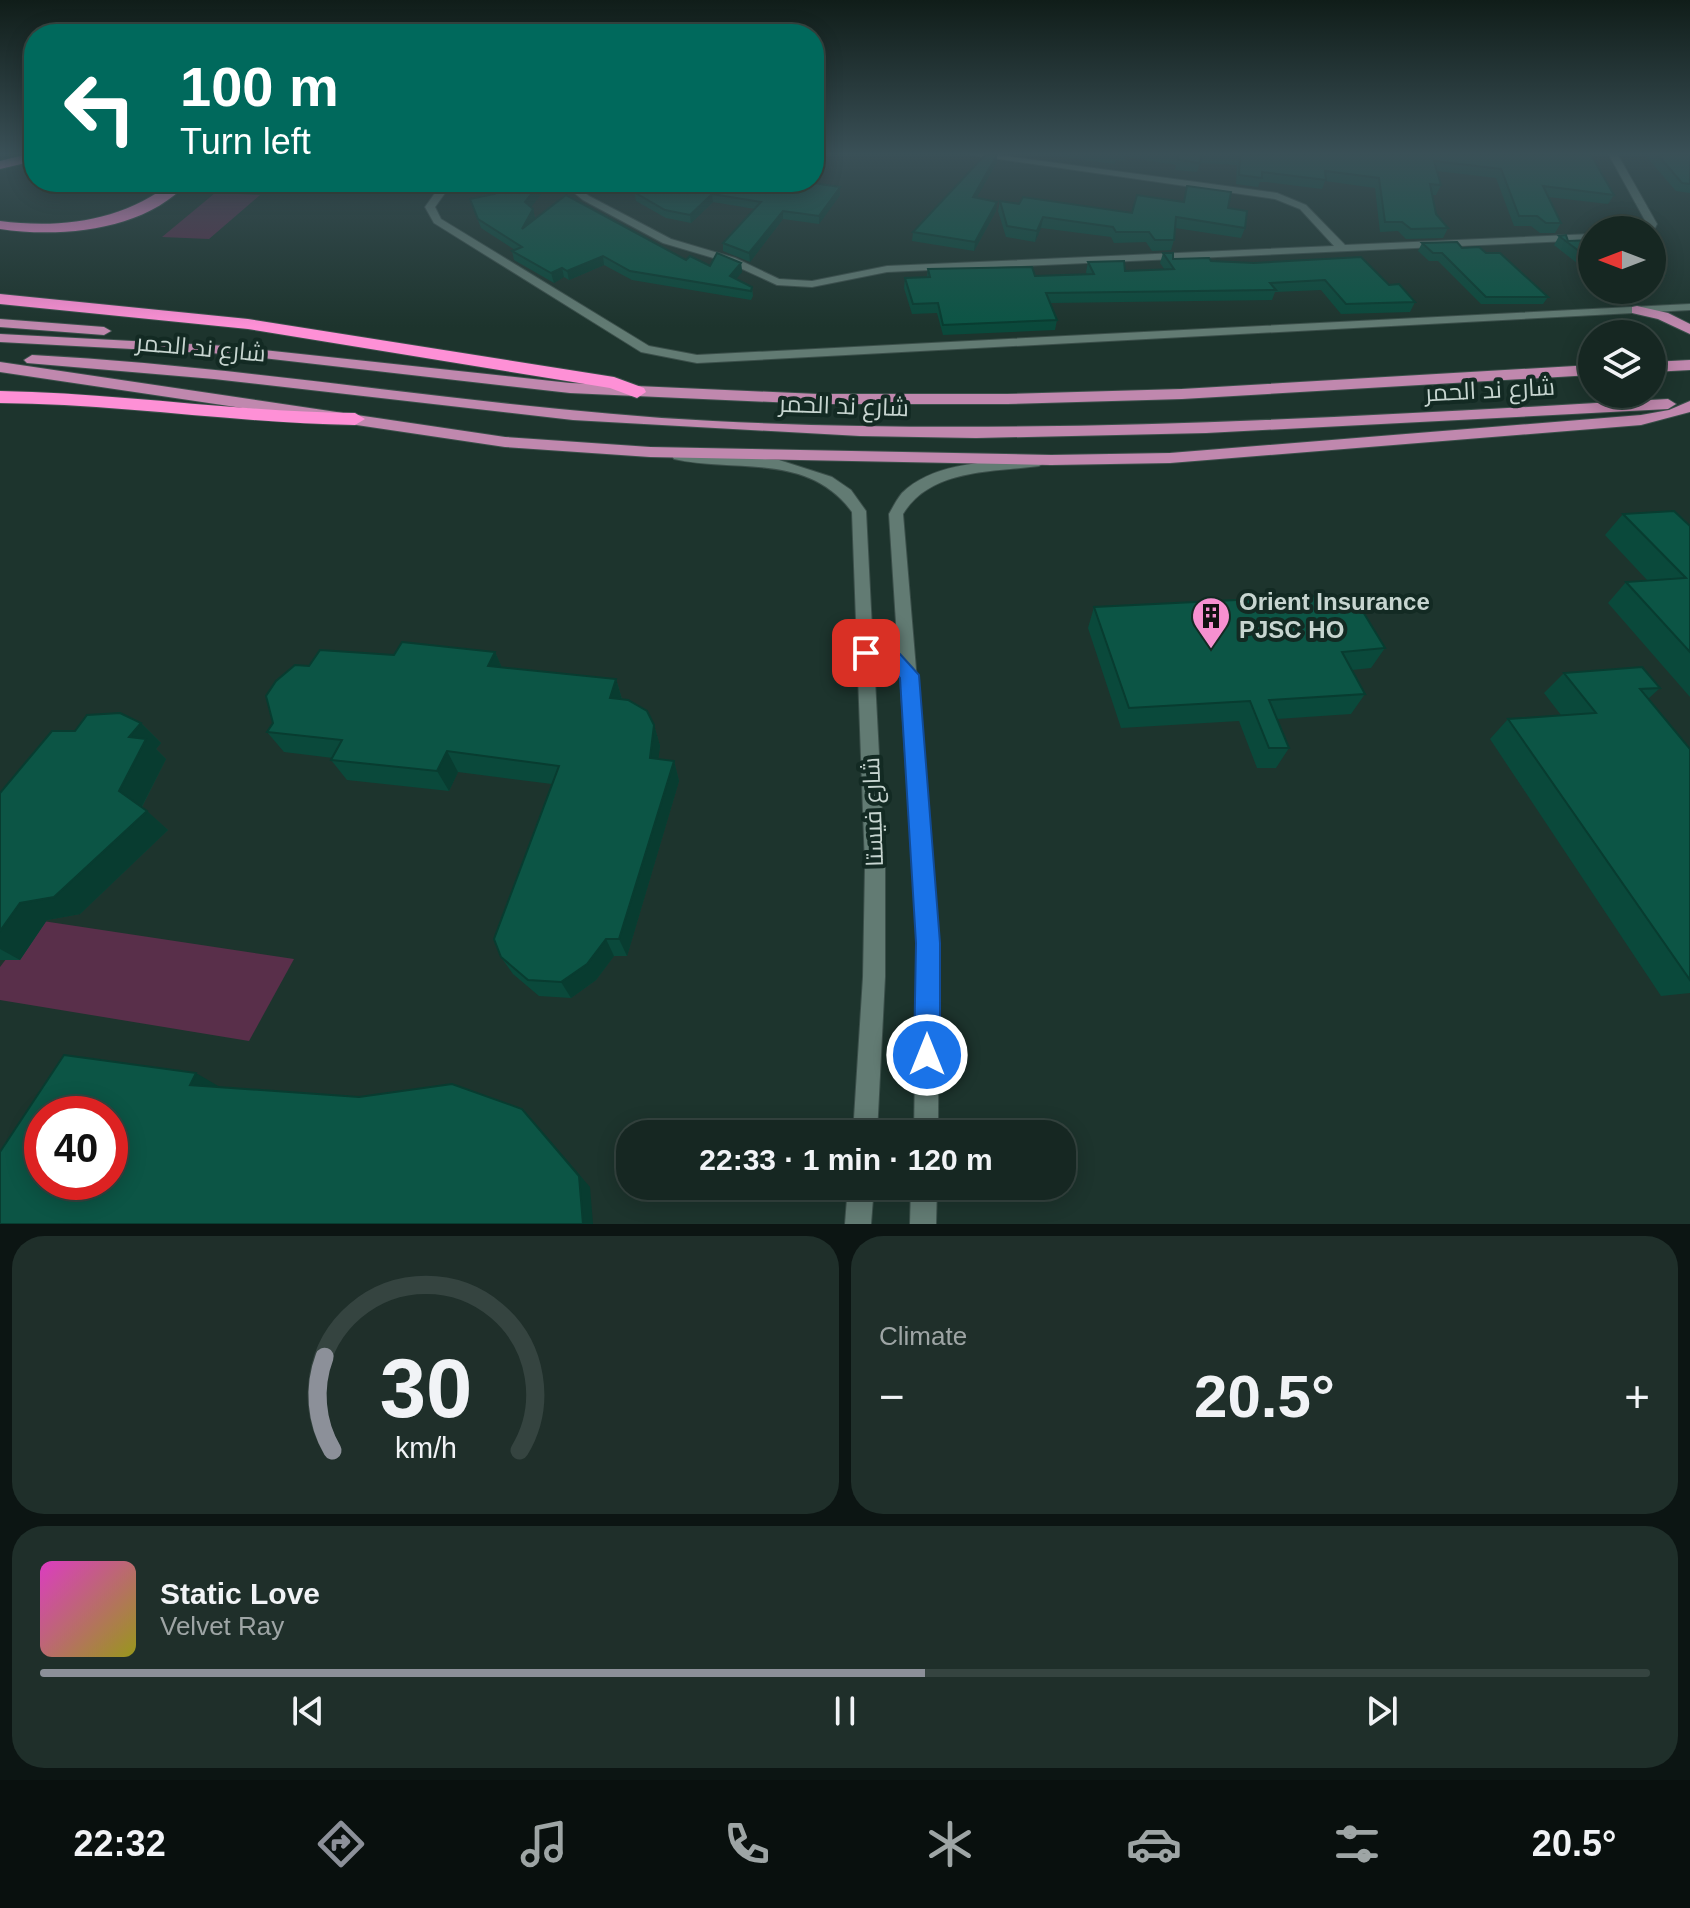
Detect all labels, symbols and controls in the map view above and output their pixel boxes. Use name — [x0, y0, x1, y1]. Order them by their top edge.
text: 100 m — [180, 55, 339, 118]
icon: left — [48, 56, 152, 160]
text: Turn left — [180, 121, 311, 162]
north arrow — [1578, 216, 1666, 304]
map controls — [1578, 216, 1666, 408]
button: layers — [1578, 320, 1666, 408]
street label: شارع ند الحمر — [133, 328, 267, 370]
street label: شارع ند الحمر — [1422, 373, 1556, 409]
street label: شارع ند الحمر — [776, 390, 909, 424]
place label: Orient Insurance PJSC HO — [1239, 588, 1430, 643]
building icon: Orient Insurance PJSC HO — [1190, 595, 1232, 650]
pin — [832, 619, 900, 687]
icon: arrive — [844, 631, 888, 675]
street label: شارع فيستا — [857, 757, 891, 867]
position arrow — [885, 1013, 969, 1097]
speed limit sign: 40 — [24, 1096, 128, 1200]
text: 22:33 · 1 min · 120 m — [699, 1143, 993, 1176]
text: Climate — [879, 1321, 967, 1351]
text: 30 — [379, 1342, 472, 1435]
text: 20.5° — [1194, 1363, 1335, 1430]
text: − — [879, 1372, 905, 1421]
text: + — [1624, 1372, 1650, 1421]
text: km/h — [395, 1432, 456, 1464]
text: Static Love — [160, 1577, 320, 1610]
text: Velvet Ray — [160, 1611, 284, 1641]
icon: previous — [286, 1689, 330, 1733]
icon: pause — [823, 1689, 867, 1733]
icon: next — [1360, 1689, 1404, 1733]
icon: directions — [313, 1816, 369, 1872]
icon: music — [516, 1816, 572, 1872]
icon: phone — [719, 1816, 775, 1872]
icon: climate — [922, 1816, 978, 1872]
icon: car — [1126, 1816, 1182, 1872]
icon: filters — [1329, 1816, 1385, 1872]
text: 22:32 — [74, 1823, 166, 1864]
text: 20.5° — [1532, 1823, 1616, 1864]

